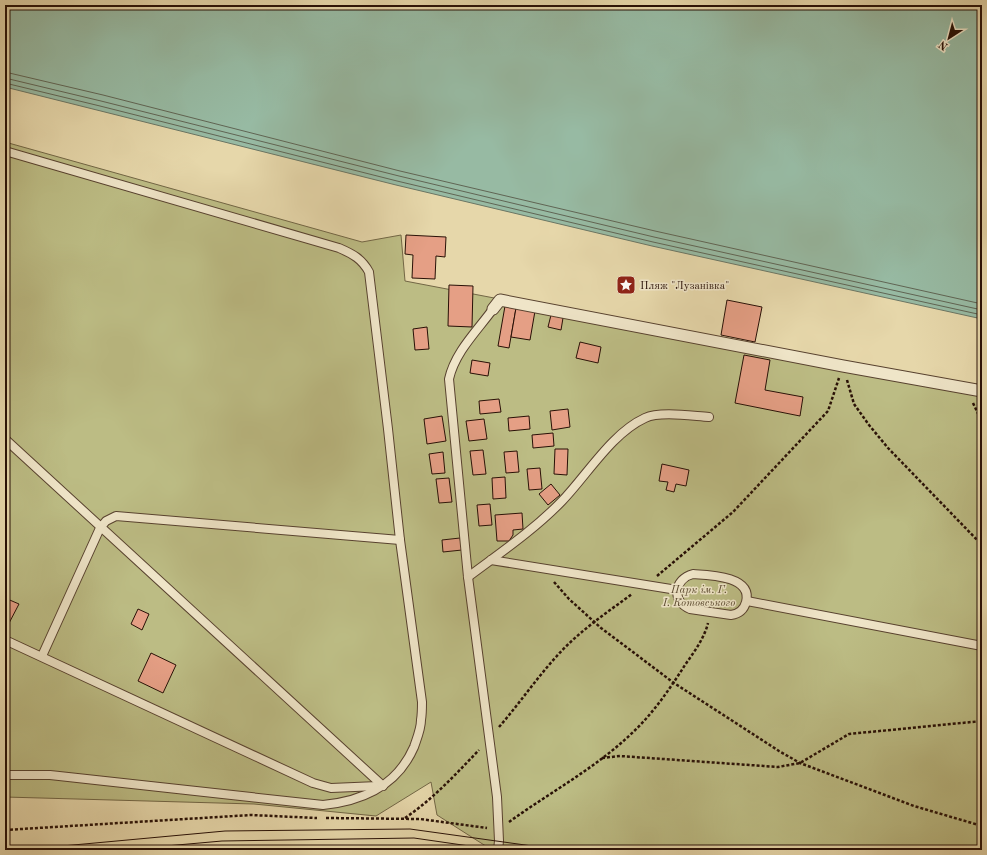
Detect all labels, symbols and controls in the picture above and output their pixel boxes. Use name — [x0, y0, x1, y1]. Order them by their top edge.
north arrow — [929, 18, 969, 58]
text: N — [937, 38, 951, 52]
place icon: Пляж "Лузанівка" — [615, 274, 637, 296]
place label: Пляж "Лузанівка" — [640, 281, 729, 292]
park label: Парк ім. Г. І. Котовського — [662, 585, 735, 609]

